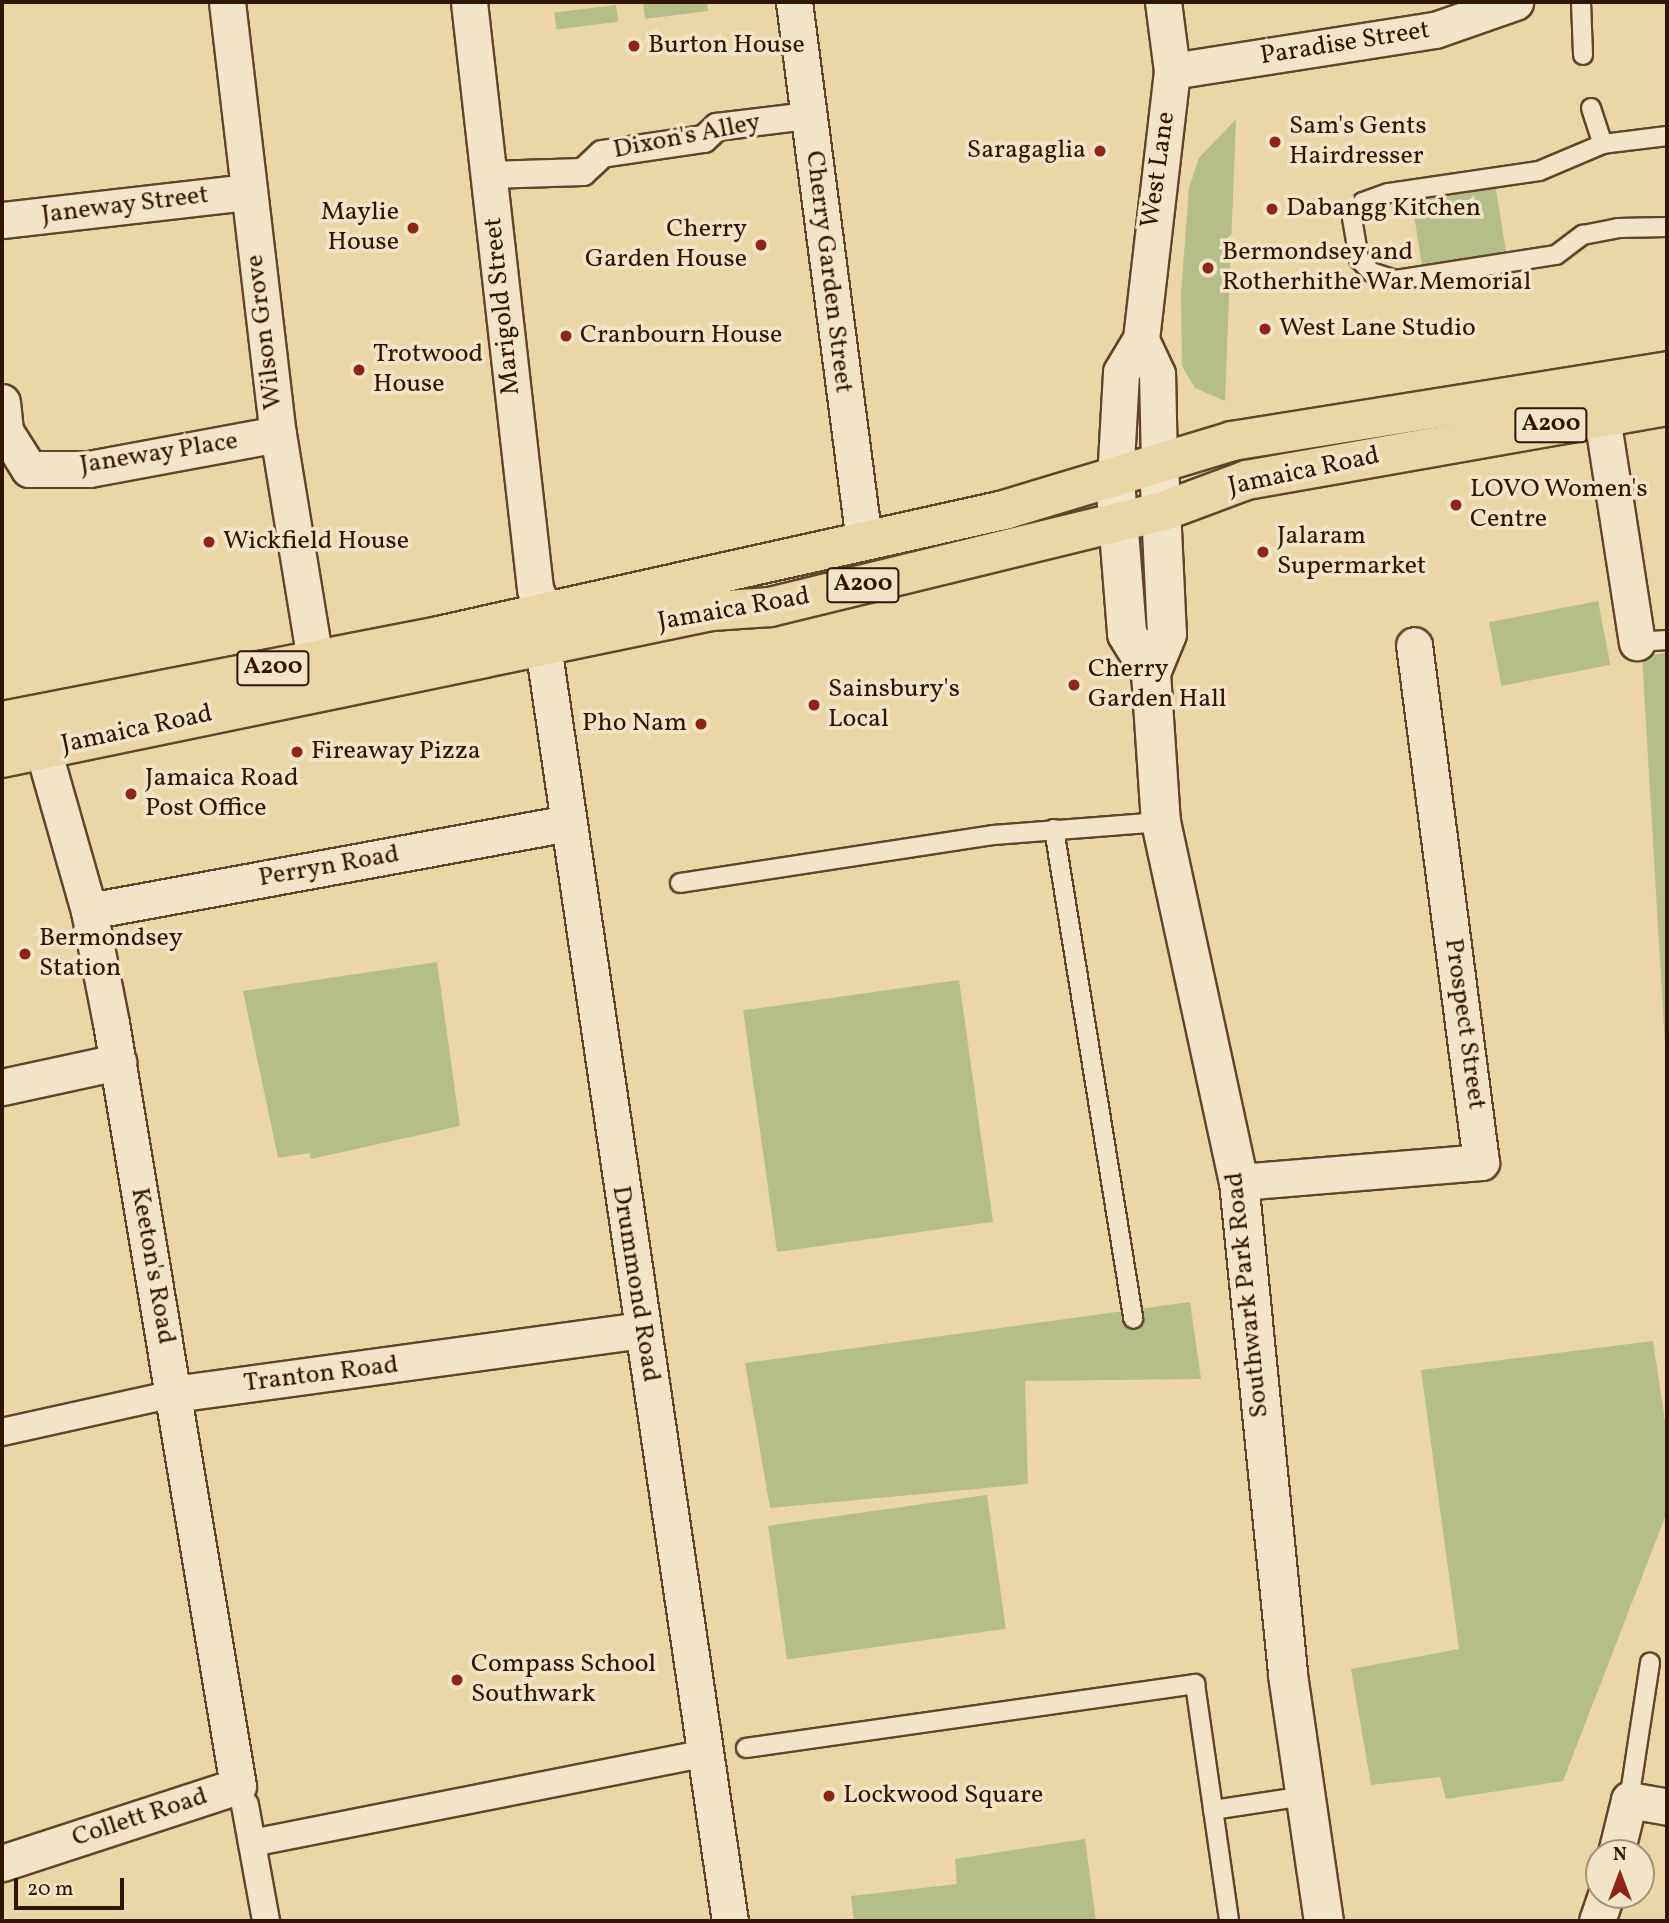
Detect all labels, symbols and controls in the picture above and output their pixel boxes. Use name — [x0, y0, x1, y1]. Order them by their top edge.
street label: Paradise Street — [1258, 15, 1432, 73]
place label: Burton House — [648, 30, 805, 62]
marker: Burton House — [626, 38, 642, 54]
street label: Dixon's Alley — [611, 107, 763, 167]
street label: West Lane — [1135, 110, 1183, 230]
place label: Sam's Gents Hairdresser — [1289, 111, 1427, 172]
marker: Sam's Gents Hairdresser — [1267, 134, 1283, 150]
place label: Saragaglia — [967, 135, 1086, 167]
marker: Saragaglia — [1092, 143, 1108, 159]
street label: Cherry Garden Street — [798, 149, 858, 395]
street label: Janeway Street — [39, 180, 211, 232]
place label: Dabangg Kitchen — [1286, 193, 1481, 225]
place label: Maylie House — [321, 197, 399, 258]
marker: Dabangg Kitchen — [1264, 201, 1280, 217]
place label: Cherry Garden House — [585, 214, 747, 276]
street label: Marigold Street — [478, 216, 528, 396]
marker: Maylie House — [405, 220, 421, 236]
marker: Cherry Garden House — [753, 237, 769, 253]
place label: Bermondsey and Rotherhithe War Memorial — [1222, 237, 1532, 298]
street label: Wilson Grove — [240, 253, 290, 411]
marker: Bermondsey and Rotherhithe War Memorial — [1200, 260, 1216, 276]
place label: West Lane Studio — [1279, 313, 1476, 345]
place label: Cranbourn House — [580, 320, 782, 352]
marker: West Lane Studio — [1257, 321, 1273, 337]
marker: Cranbourn House — [558, 328, 574, 344]
place label: Trotwood House — [373, 339, 483, 400]
marker: Trotwood House — [351, 362, 367, 378]
road number: A200 — [1514, 404, 1588, 446]
street label: Janeway Place — [77, 426, 241, 482]
street label: Jamaica Road — [1226, 441, 1382, 503]
place label: LOVO Women's Centre — [1470, 474, 1648, 536]
marker: LOVO Women's Centre — [1448, 497, 1464, 513]
place label: Jalaram Supermarket — [1277, 521, 1426, 582]
place label: Wickfield House — [223, 526, 409, 558]
marker: Wickfield House — [201, 534, 217, 550]
marker: Jalaram Supermarket — [1255, 544, 1271, 560]
road number: A200 — [826, 564, 900, 606]
street label: Jamaica Road — [656, 581, 812, 639]
road number: A200 — [236, 648, 310, 688]
place label: Cherry Garden Hall — [1088, 654, 1227, 716]
place label: Sainsbury's Local — [828, 674, 960, 736]
marker: Cherry Garden Hall — [1066, 677, 1082, 693]
marker: Sainsbury's Local — [806, 697, 822, 713]
street label: Jamaica Road — [59, 699, 215, 761]
place label: Pho Nam — [582, 708, 687, 740]
marker: Pho Nam — [693, 716, 709, 732]
place label: Fireaway Pizza — [311, 736, 482, 768]
marker: Fireaway Pizza — [289, 744, 305, 760]
place label: Jamaica Road Post Office — [145, 763, 299, 824]
marker: Jamaica Road Post Office — [123, 786, 139, 802]
street label: Perryn Road — [256, 839, 402, 895]
place label: Bermondsey Station — [39, 923, 183, 984]
street label: Prospect Street — [1437, 937, 1491, 1111]
marker: Bermondsey Station — [17, 946, 33, 962]
street label: Southwark Park Road — [1220, 1171, 1276, 1419]
street label: Drummond Road — [604, 1184, 666, 1384]
street label: Keeton's Road — [123, 1185, 181, 1347]
street label: Tranton Road — [242, 1350, 400, 1400]
place label: Compass School Southwark — [471, 1649, 656, 1710]
marker: Compass School Southwark — [449, 1672, 465, 1688]
place label: Lockwood Square — [843, 1780, 1043, 1812]
street label: Collett Road — [68, 1781, 212, 1855]
marker: Lockwood Square — [821, 1788, 837, 1804]
north arrow — [1585, 1839, 1655, 1909]
text: N — [1613, 1842, 1627, 1868]
scale bar — [18, 1864, 128, 1908]
text: 20 m — [27, 1875, 73, 1904]

